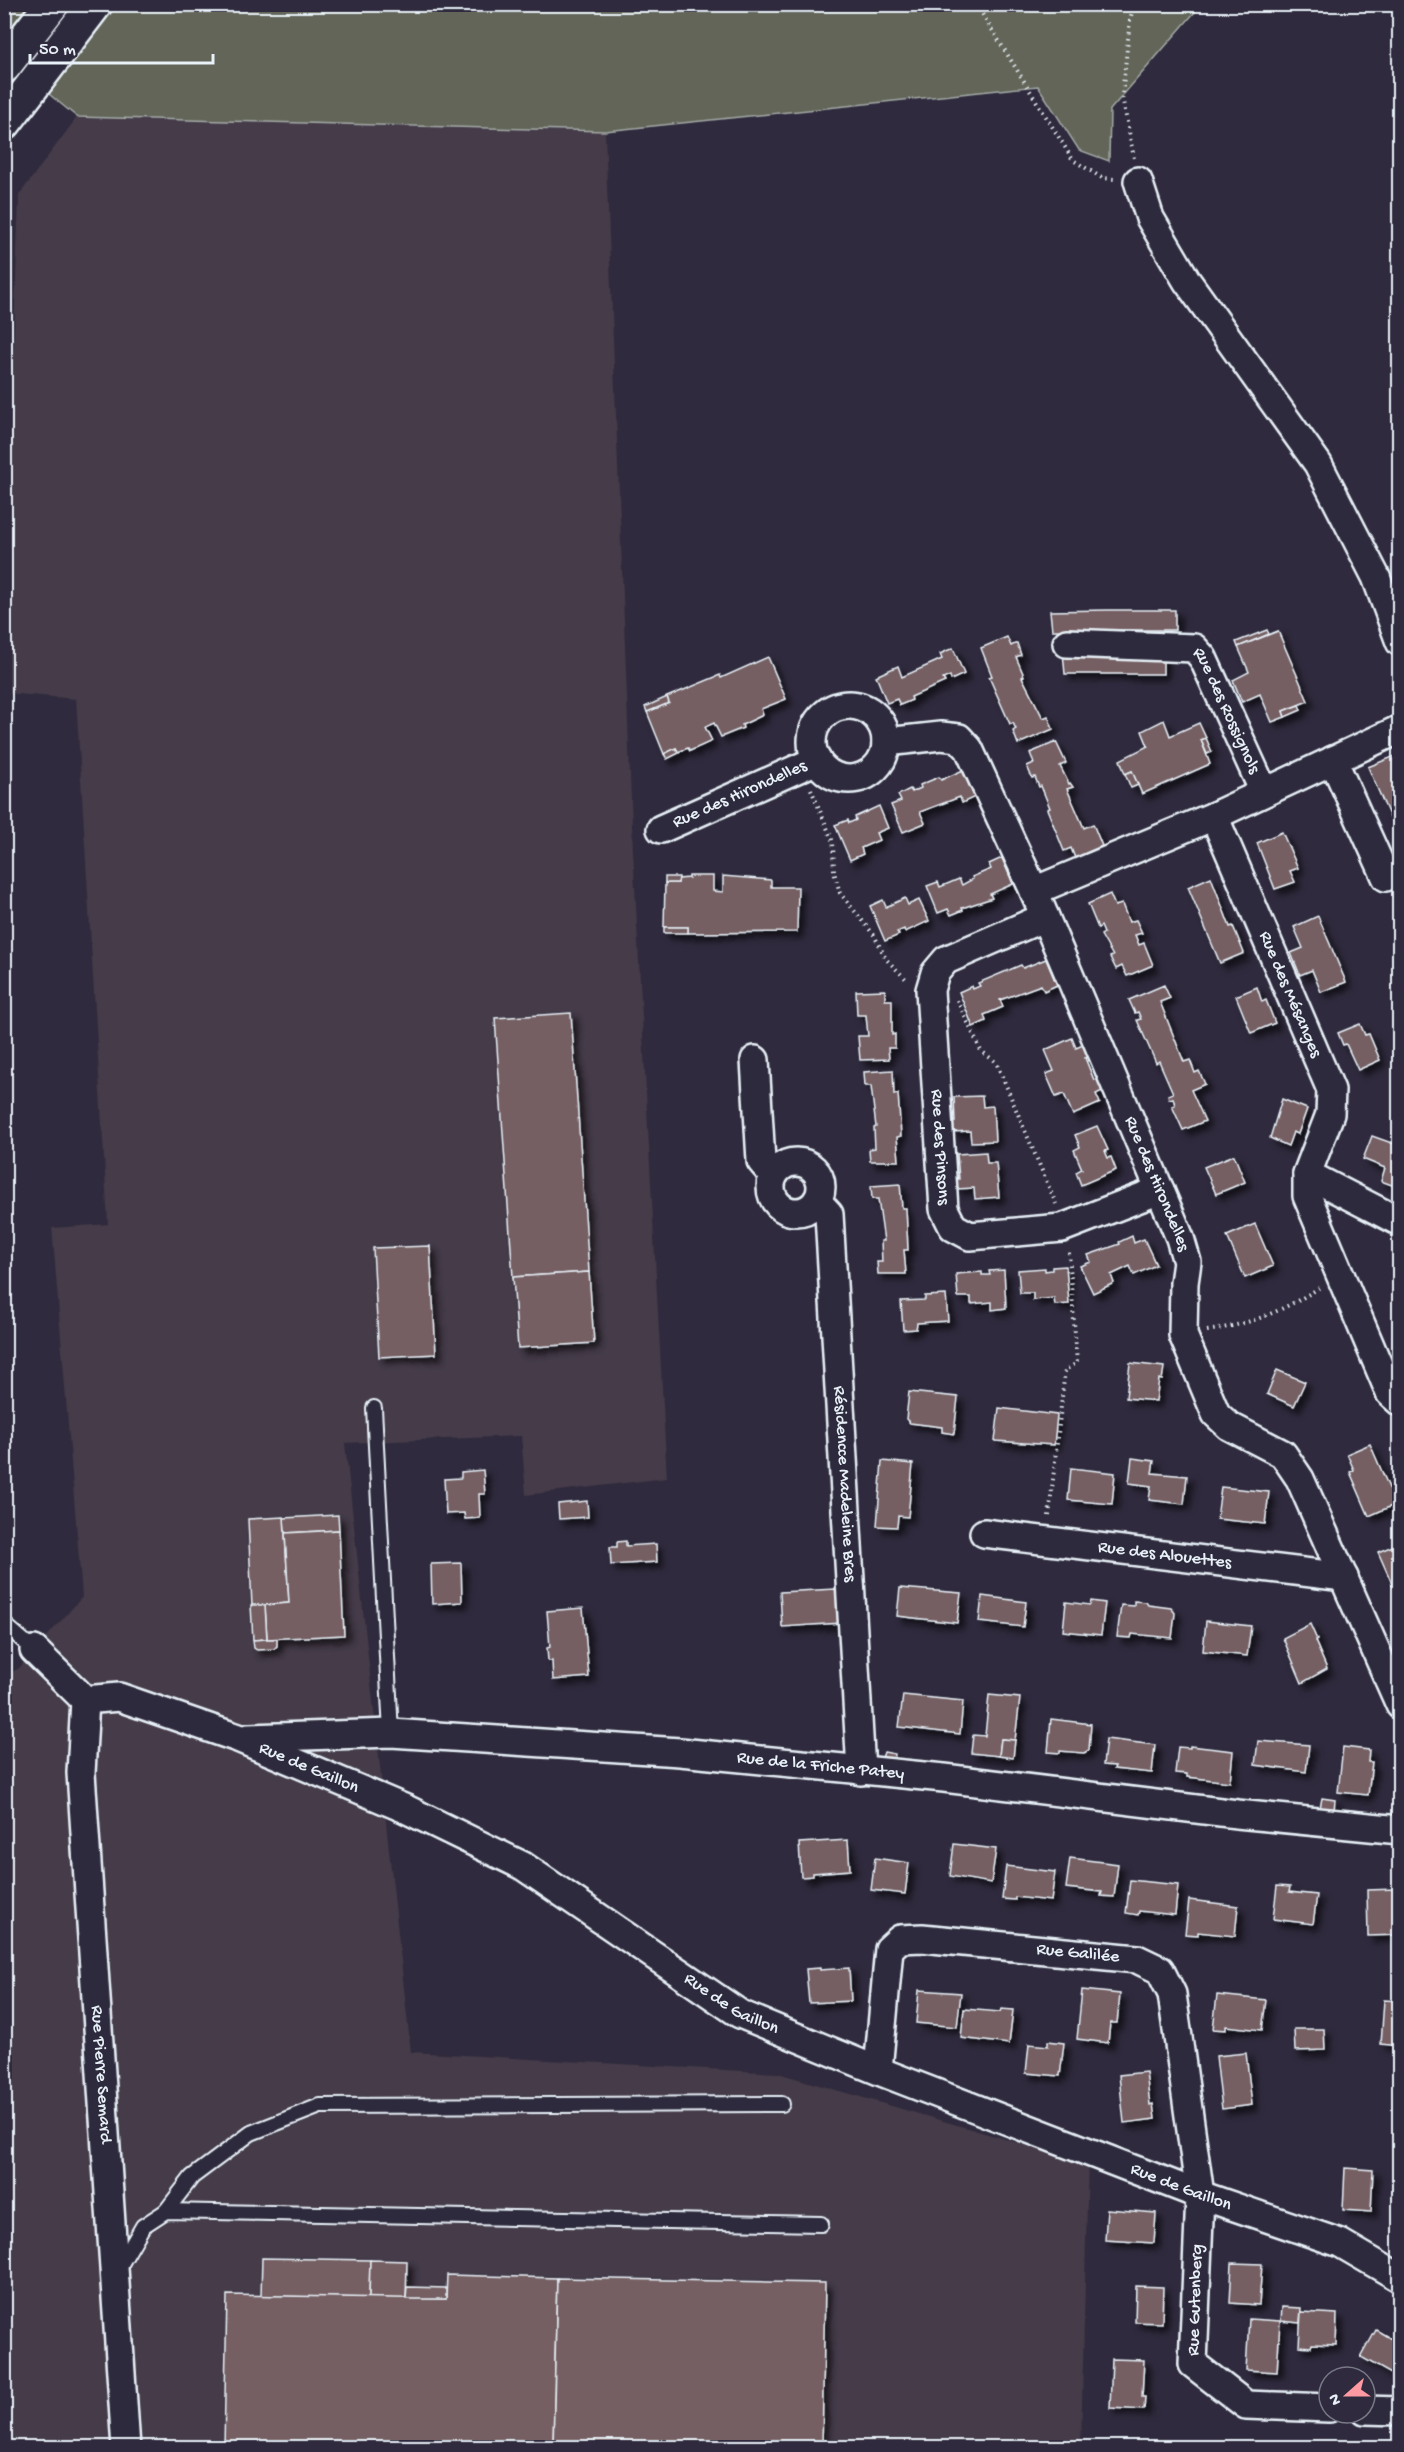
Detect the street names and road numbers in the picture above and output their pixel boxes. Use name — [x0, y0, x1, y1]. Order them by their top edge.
street label: Rue des Rossignols — [1188, 643, 1265, 778]
street label: Rue des Hirondelles — [669, 755, 811, 833]
street label: Rue des Mésanges — [1254, 928, 1327, 1062]
street label: Rue des Pinsons — [926, 1089, 954, 1207]
street label: Rue des Hirondelles — [1119, 1113, 1194, 1255]
street label: Résidencce Madeleine Bres — [828, 1385, 861, 1584]
street label: Rue des Alouettes — [1097, 1536, 1234, 1574]
street label: Rue de Gaillon — [256, 1738, 363, 1799]
street label: Rue de la Friche Patey — [736, 1747, 905, 1785]
street label: Rue Galilée — [1035, 1939, 1121, 1968]
street label: Rue de Gaillon — [680, 1968, 782, 2039]
street label: Rue Pierre Semard — [86, 2005, 116, 2145]
street label: Rue de Gaillon — [1127, 2159, 1235, 2216]
street label: Rue Gutenberg — [1184, 2244, 1208, 2356]

